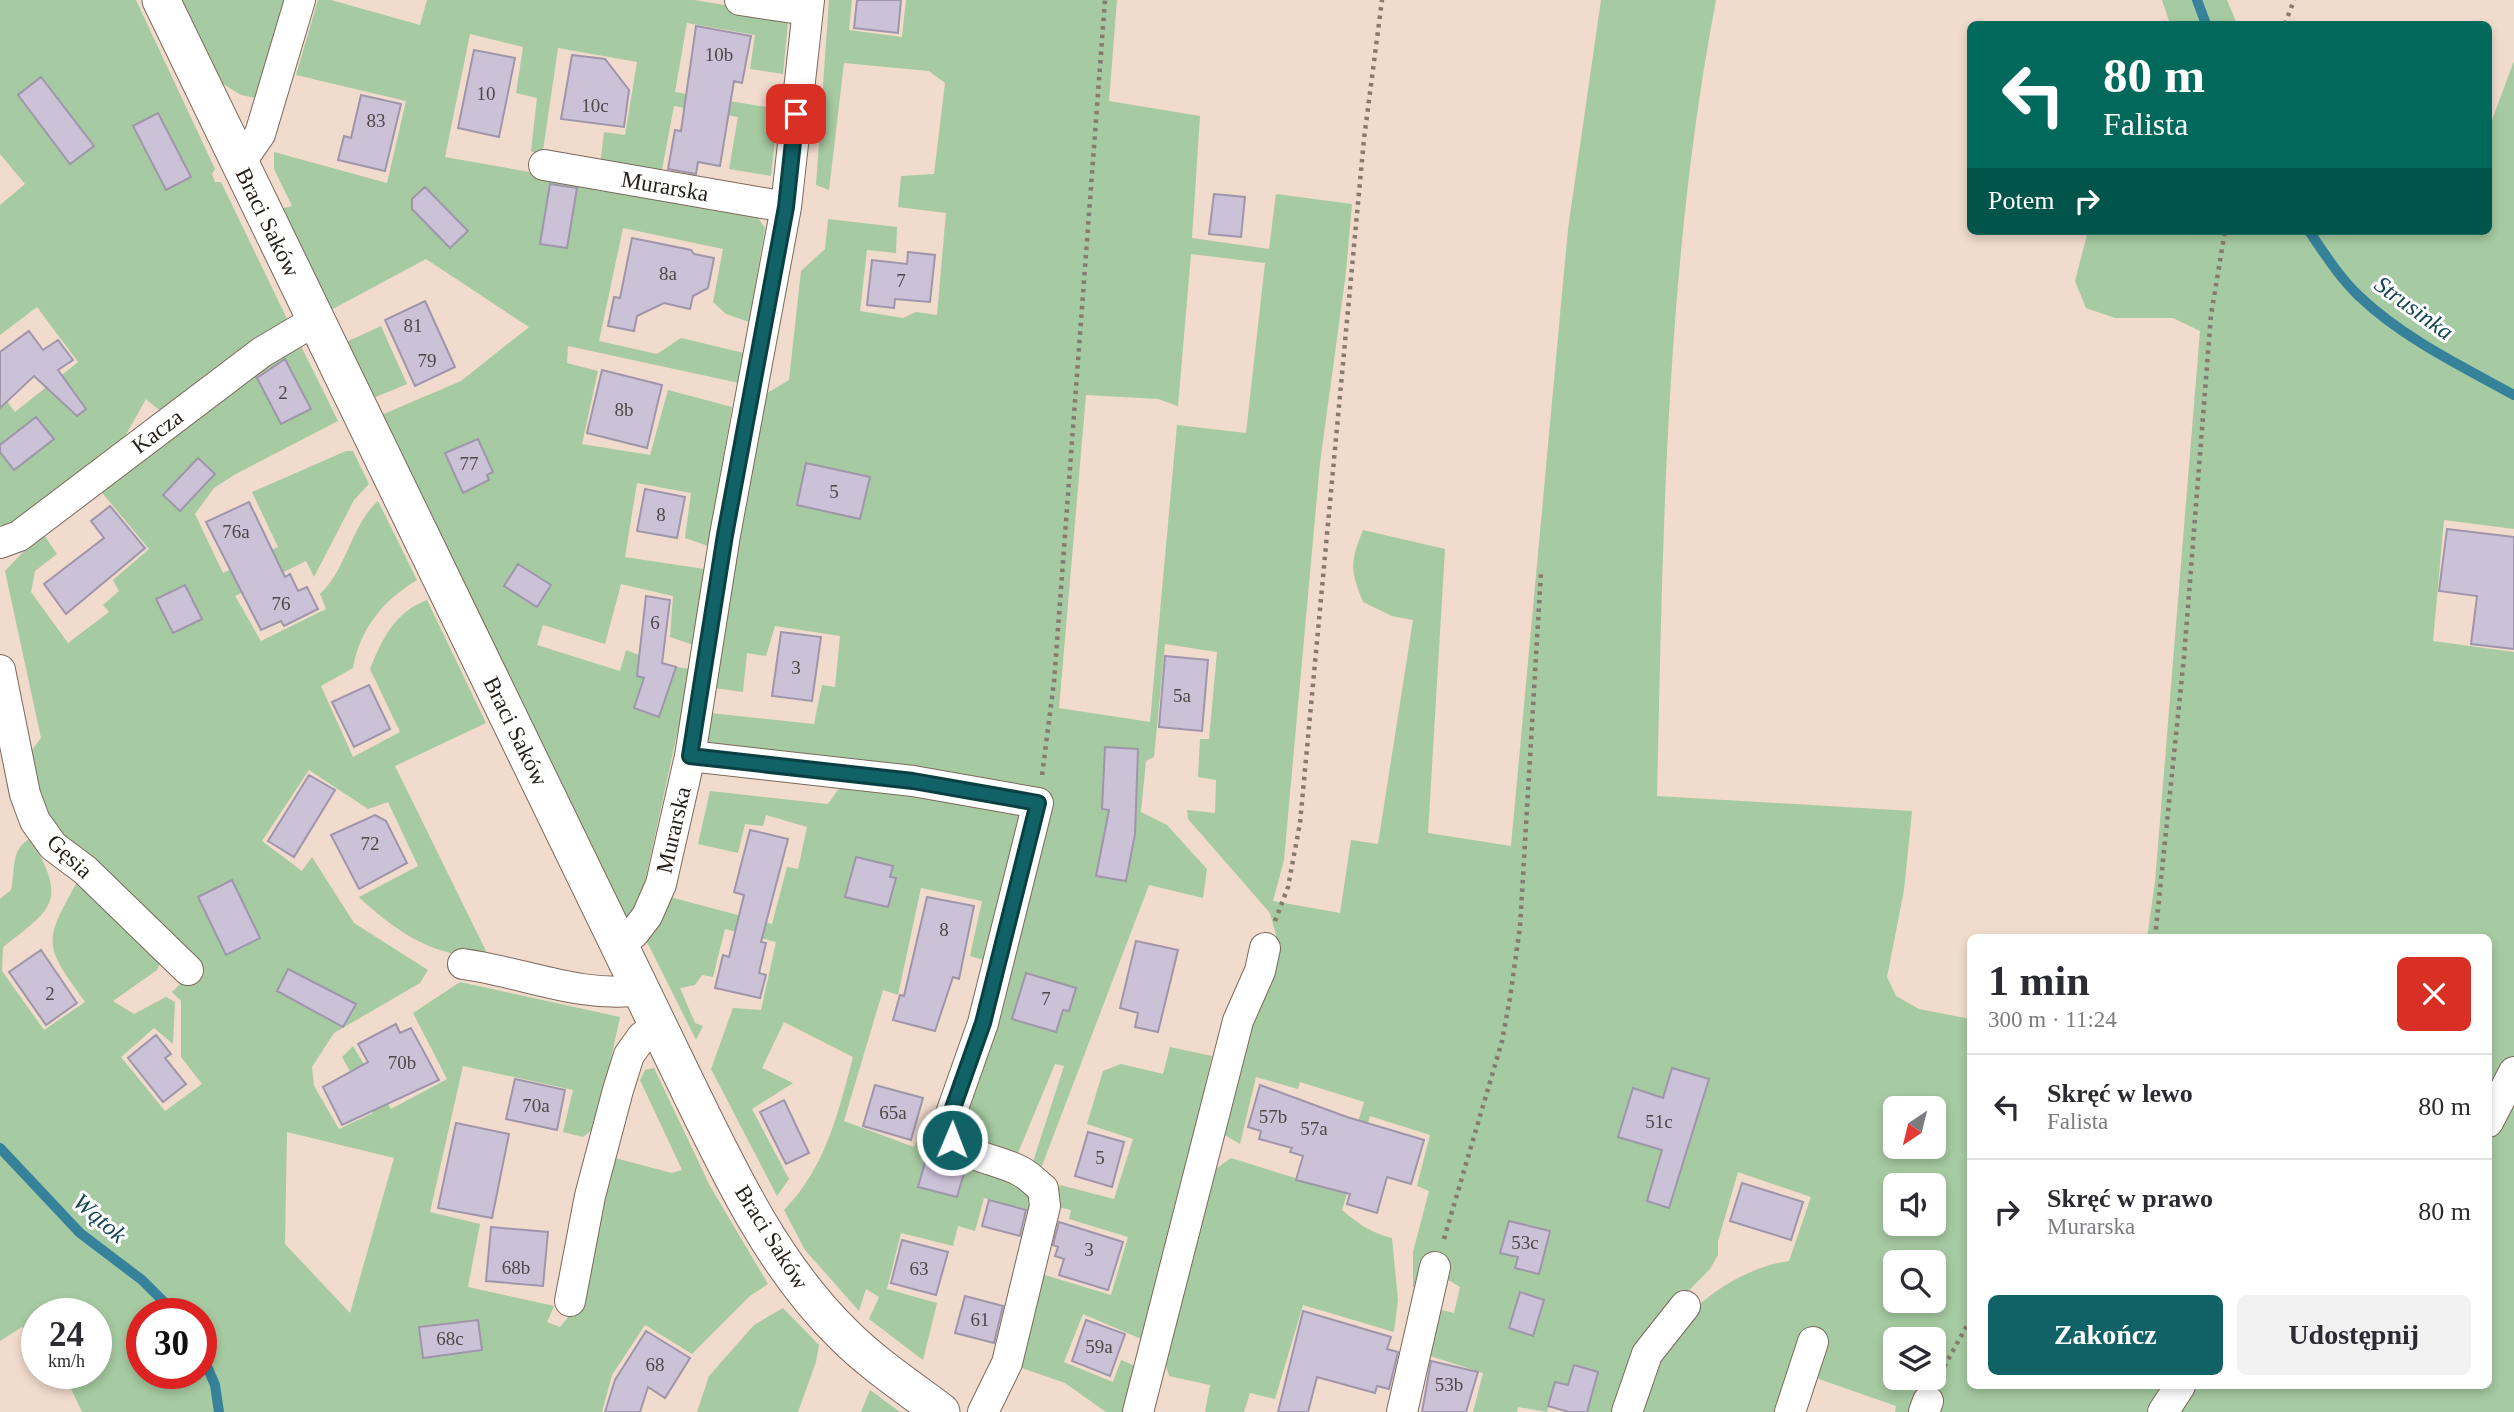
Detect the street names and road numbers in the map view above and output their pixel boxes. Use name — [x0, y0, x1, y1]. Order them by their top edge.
street label: Braci Saków — [230, 164, 305, 281]
street label: Murarska — [619, 167, 710, 206]
street label: Kacza — [127, 404, 188, 459]
street label: Braci Saków — [478, 673, 553, 790]
street label: Murarska — [651, 784, 696, 876]
street label: Gęsia — [42, 829, 97, 883]
street label: Braci Saków — [730, 1181, 814, 1294]

